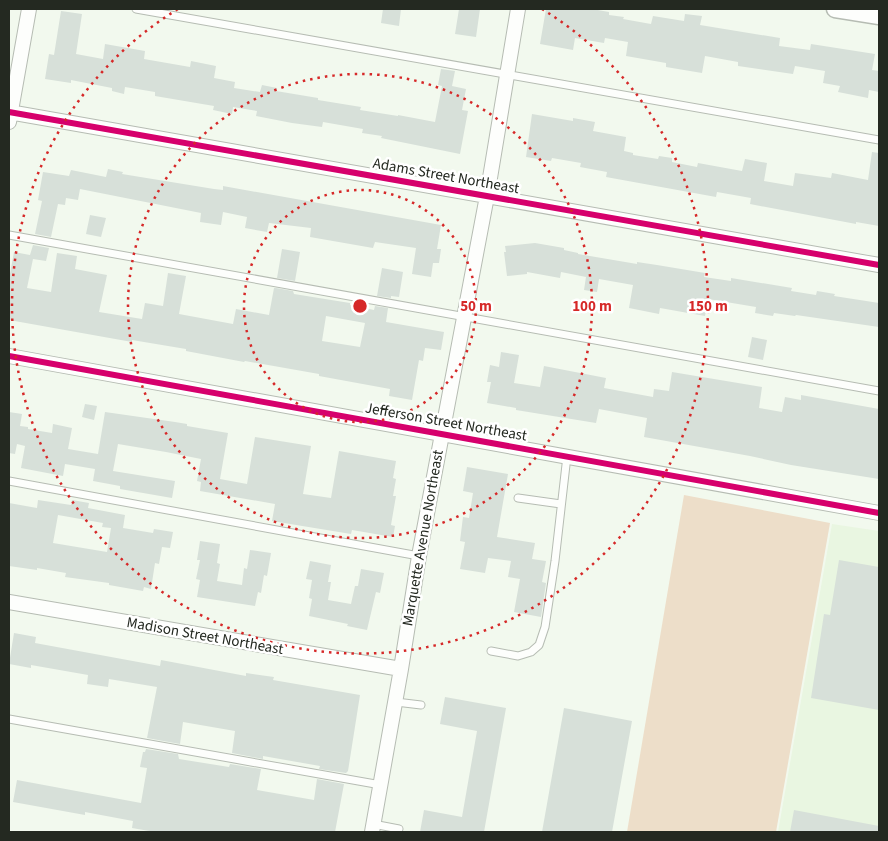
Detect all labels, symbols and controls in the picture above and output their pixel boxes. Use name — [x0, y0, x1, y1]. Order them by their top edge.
street label: Adams Street Northeast — [371, 153, 521, 199]
text: 50 m — [460, 296, 492, 317]
text: 100 m — [572, 296, 612, 317]
text: 150 m — [688, 296, 728, 317]
centre of rings — [351, 297, 369, 315]
street label: Jefferson Street Northeast — [363, 397, 529, 447]
street label: Marquette Avenue Northeast — [397, 448, 449, 628]
street label: Madison Street Northeast — [125, 612, 285, 660]

